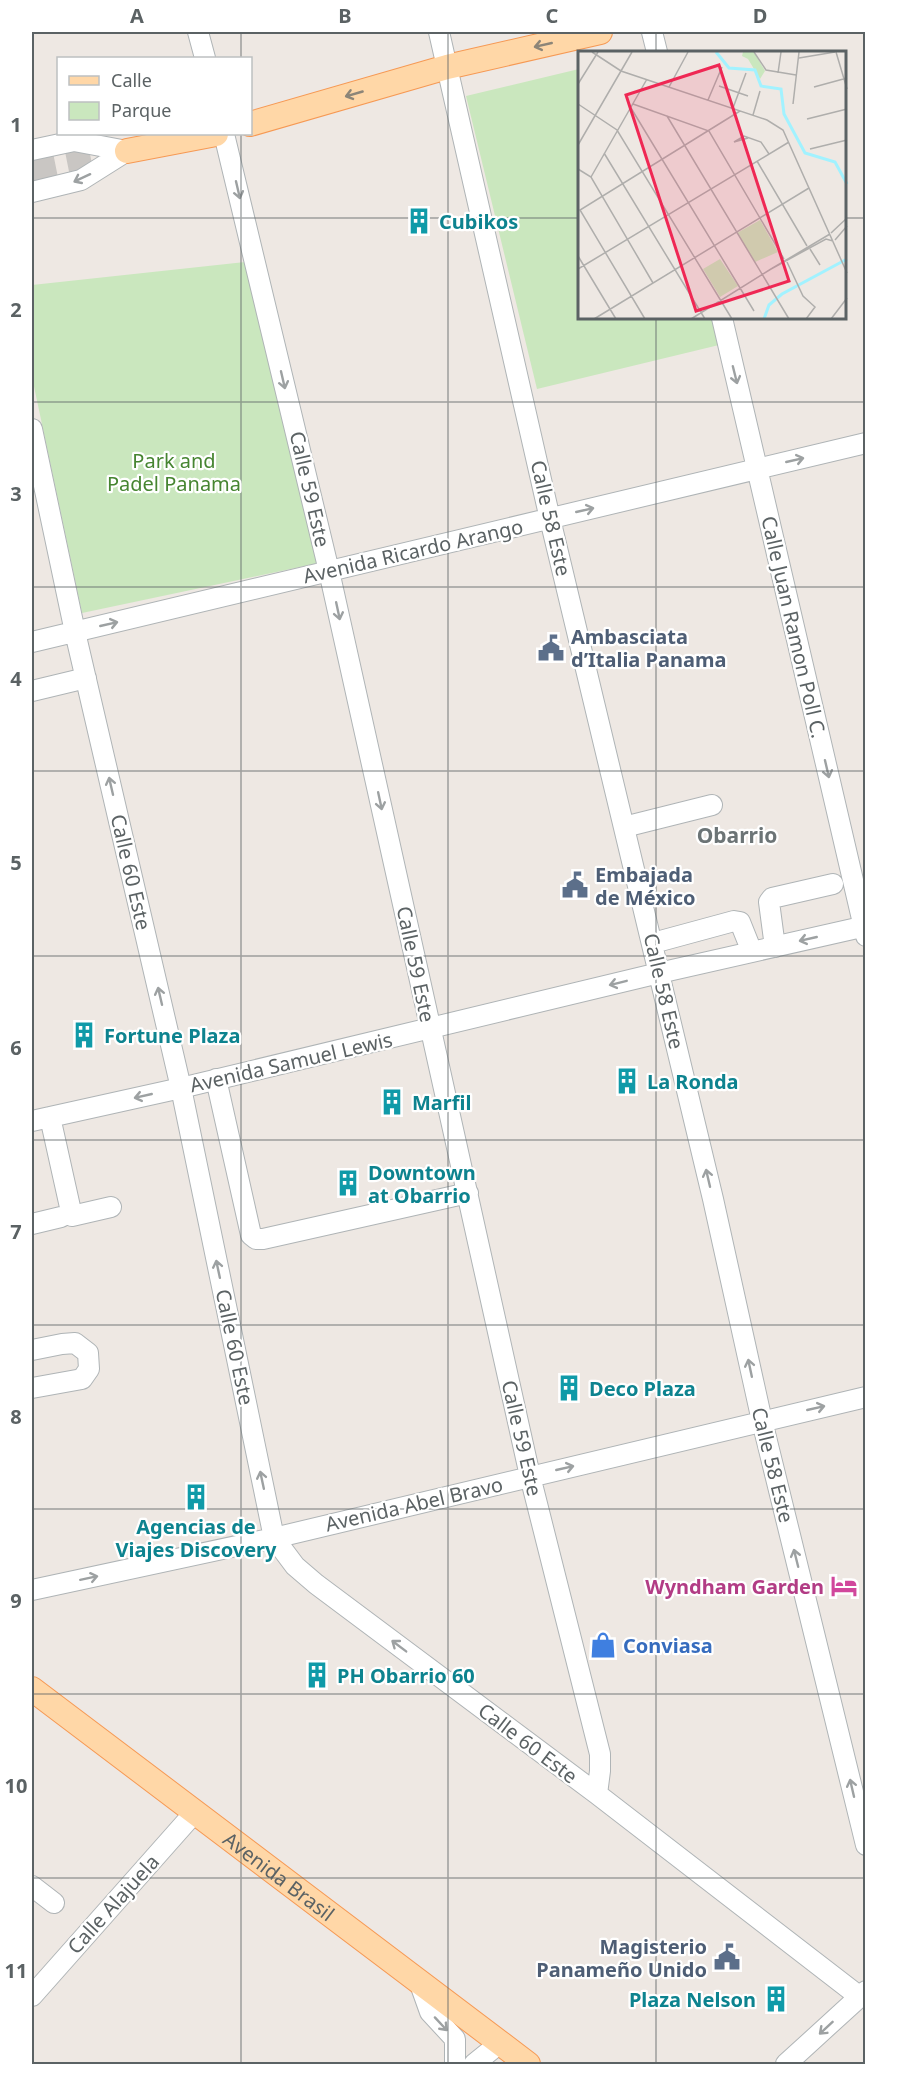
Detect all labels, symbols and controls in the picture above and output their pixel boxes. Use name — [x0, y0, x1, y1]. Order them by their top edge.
text: A — [130, 2, 144, 29]
text: B — [338, 2, 352, 29]
text: C — [546, 2, 559, 29]
text: D — [753, 2, 767, 29]
one-way arrow — [534, 39, 553, 51]
inset map — [578, 51, 846, 320]
legend — [57, 57, 252, 135]
text: Calle — [111, 68, 152, 92]
one-way arrow — [345, 89, 364, 100]
text: Parque — [111, 98, 171, 122]
text: 1 — [10, 111, 22, 138]
one-way arrow — [73, 173, 91, 184]
one-way arrow — [233, 180, 244, 200]
building icon: Cubikos — [404, 206, 434, 236]
place label: Cubikos — [439, 208, 518, 235]
text: 2 — [10, 296, 22, 323]
one-way arrow — [730, 365, 742, 384]
one-way arrow — [278, 370, 290, 389]
street label: Calle 59 Este — [284, 428, 336, 550]
park label: Park and Padel Panama — [107, 447, 241, 497]
one-way arrow — [785, 454, 804, 466]
street label: Calle 58 Este — [525, 457, 577, 579]
text: 3 — [10, 480, 22, 507]
one-way arrow — [575, 504, 594, 516]
street label: Avenida Ricardo Arango — [300, 513, 526, 589]
street label: Calle Juan Ramon Poll C. — [755, 513, 833, 741]
one-way arrow — [333, 600, 344, 620]
one-way arrow — [99, 617, 118, 629]
place label: Ambasciata d’Italia Panama — [571, 623, 726, 673]
public building icon: Ambasciata d’Italia Panama — [536, 633, 566, 663]
text: 4 — [10, 665, 22, 692]
one-way arrow — [822, 759, 833, 779]
one-way arrow — [104, 776, 116, 795]
one-way arrow — [375, 791, 386, 810]
street label: Calle 60 Este — [105, 811, 157, 933]
district label: Obarrio — [697, 821, 777, 849]
text: 5 — [10, 849, 22, 876]
place label: Embajada de México — [595, 861, 696, 911]
public building icon: Embajada de México — [560, 870, 590, 900]
street label: Calle 59 Este — [391, 904, 441, 1024]
street label: Calle 58 Este — [638, 930, 690, 1052]
one-way arrow — [799, 934, 819, 945]
one-way arrow — [609, 977, 628, 989]
one-way arrow — [153, 987, 165, 1006]
building icon: Fortune Plaza — [69, 1020, 99, 1050]
place label: Fortune Plaza — [104, 1022, 240, 1049]
street label: Avenida Samuel Lewis — [187, 1026, 395, 1098]
text: 6 — [10, 1034, 22, 1061]
building icon: La Ronda — [612, 1066, 642, 1096]
place label: La Ronda — [647, 1068, 739, 1095]
building icon: Marfil — [377, 1087, 407, 1117]
place label: Marfil — [412, 1089, 471, 1116]
one-way arrow — [134, 1091, 153, 1103]
place label: Downtown at Obarrio — [368, 1159, 476, 1209]
building icon: Downtown at Obarrio — [333, 1168, 363, 1198]
one-way arrow — [701, 1169, 713, 1188]
text: 7 — [10, 1218, 22, 1245]
one-way arrow — [212, 1259, 223, 1279]
street label: Calle 60 Este — [210, 1287, 260, 1407]
one-way arrow — [744, 1359, 755, 1379]
building icon: Deco Plaza — [554, 1373, 584, 1403]
place label: Deco Plaza — [589, 1375, 696, 1402]
street label: Calle 59 Este — [496, 1377, 548, 1499]
one-way arrow — [806, 1402, 825, 1414]
text: 8 — [10, 1403, 22, 1430]
street label: Calle 58 Este — [746, 1405, 800, 1525]
one-way arrow — [555, 1461, 574, 1473]
street label: Avenida Abel Bravo — [323, 1470, 505, 1538]
one-way arrow — [256, 1471, 267, 1491]
building icon: Agencias de Viajes Discovery — [181, 1482, 211, 1512]
place label: Agencias de Viajes Discovery — [116, 1513, 277, 1563]
one-way arrow — [789, 1549, 801, 1568]
hotel icon: Wyndham Garden — [829, 1571, 859, 1601]
one-way arrow — [78, 1572, 98, 1583]
place label: Wyndham Garden — [645, 1573, 824, 1600]
text: 9 — [10, 1587, 22, 1614]
shop icon: Conviasa — [588, 1630, 618, 1660]
place label: Conviasa — [623, 1632, 713, 1659]
one-way arrow — [391, 1640, 407, 1653]
building icon: PH Obarrio 60 — [302, 1660, 332, 1690]
place label: PH Obarrio 60 — [337, 1662, 475, 1689]
street label: Calle 60 Este — [473, 1697, 583, 1789]
text: 10 — [5, 1772, 27, 1799]
one-way arrow — [845, 1779, 857, 1798]
street label: Avenida Brasil — [218, 1825, 340, 1927]
street label: Calle Alajuela — [61, 1849, 165, 1959]
place label: Magisterio Panameño Unido — [536, 1933, 707, 1983]
public building icon: Magisterio Panameño Unido — [712, 1942, 742, 1972]
text: 11 — [5, 1957, 27, 1984]
building icon: Plaza Nelson — [761, 1984, 791, 2014]
place label: Plaza Nelson — [629, 1986, 756, 2013]
one-way arrow — [434, 2016, 448, 2031]
one-way arrow — [818, 2021, 833, 2035]

